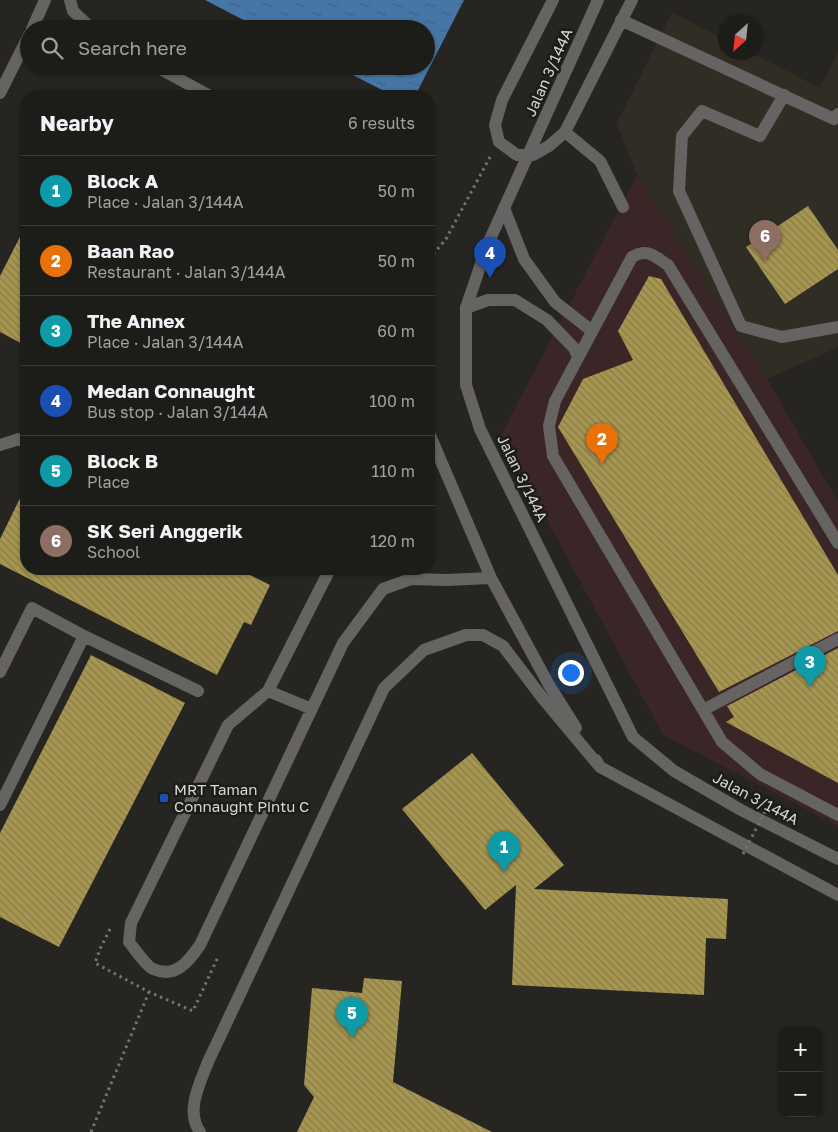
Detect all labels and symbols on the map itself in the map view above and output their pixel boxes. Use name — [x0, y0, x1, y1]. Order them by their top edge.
north arrow — [718, 15, 763, 60]
street label: Jalan 3/144A — [521, 25, 575, 119]
pin: 6 — [749, 220, 781, 261]
pin: 4 — [474, 237, 506, 278]
pin: 2 — [586, 423, 618, 464]
street label: Jalan 3/144A — [494, 432, 552, 524]
pin: 3 — [794, 646, 826, 687]
your location — [558, 660, 584, 686]
street label: Jalan 3/144A — [710, 768, 802, 828]
place label: MRT Taman Connaught Pintu C — [174, 780, 309, 815]
marker: MRT Taman Connaught Pintu C — [158, 792, 170, 804]
pin: 1 — [488, 831, 520, 872]
pin: 5 — [336, 997, 368, 1038]

